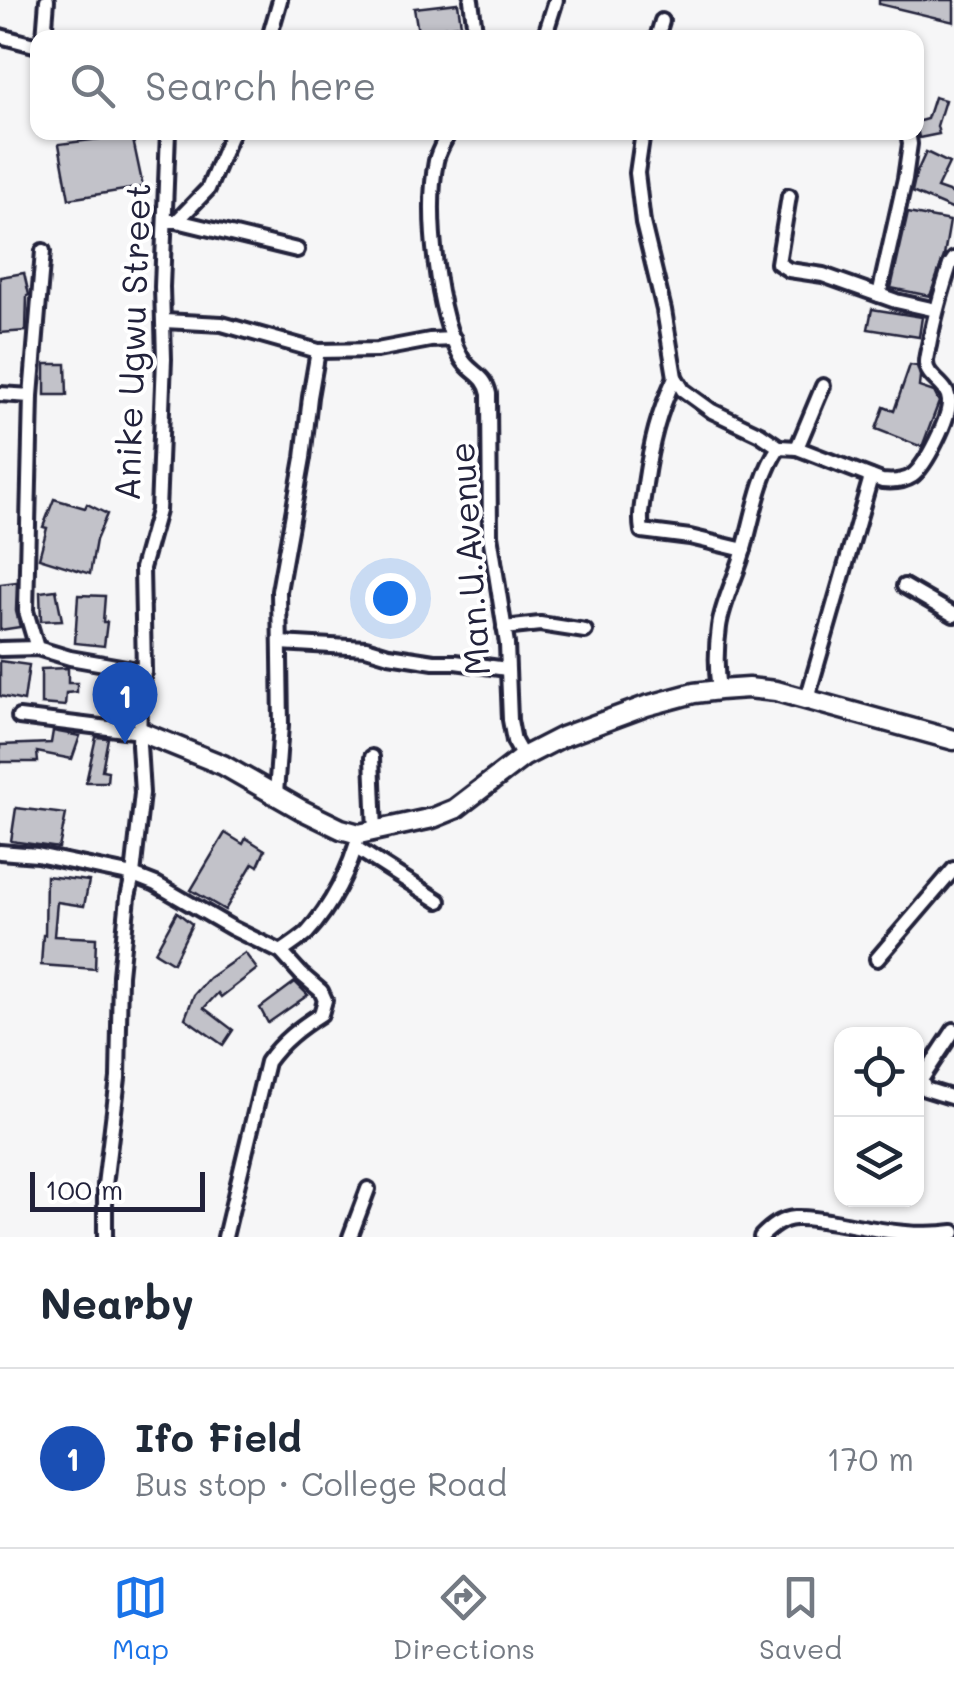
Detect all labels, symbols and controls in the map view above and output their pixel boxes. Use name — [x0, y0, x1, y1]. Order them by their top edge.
search box — [30, 30, 924, 140]
icon: search — [65, 58, 120, 113]
text: Search here — [145, 60, 376, 110]
street label: Anike Ugwu Street — [102, 182, 160, 502]
street label: Man.U.Avenue — [437, 441, 499, 677]
your location — [365, 573, 416, 624]
pin: 1 — [92, 662, 158, 744]
map controls — [834, 1027, 924, 1207]
button: locate — [834, 1027, 924, 1117]
button: layers — [834, 1117, 924, 1207]
scale bar — [30, 1167, 205, 1212]
text: 100 m — [45, 1171, 123, 1207]
text: Nearby — [40, 1275, 194, 1330]
text: Ifo Field — [135, 1412, 302, 1462]
text: 1 — [65, 1437, 80, 1479]
text: 170 m — [826, 1437, 914, 1479]
text: Bus stop · College Road — [135, 1462, 507, 1504]
tab: Map — [112, 1570, 169, 1666]
tab: Directions — [393, 1570, 535, 1666]
tab: Saved — [759, 1570, 842, 1666]

